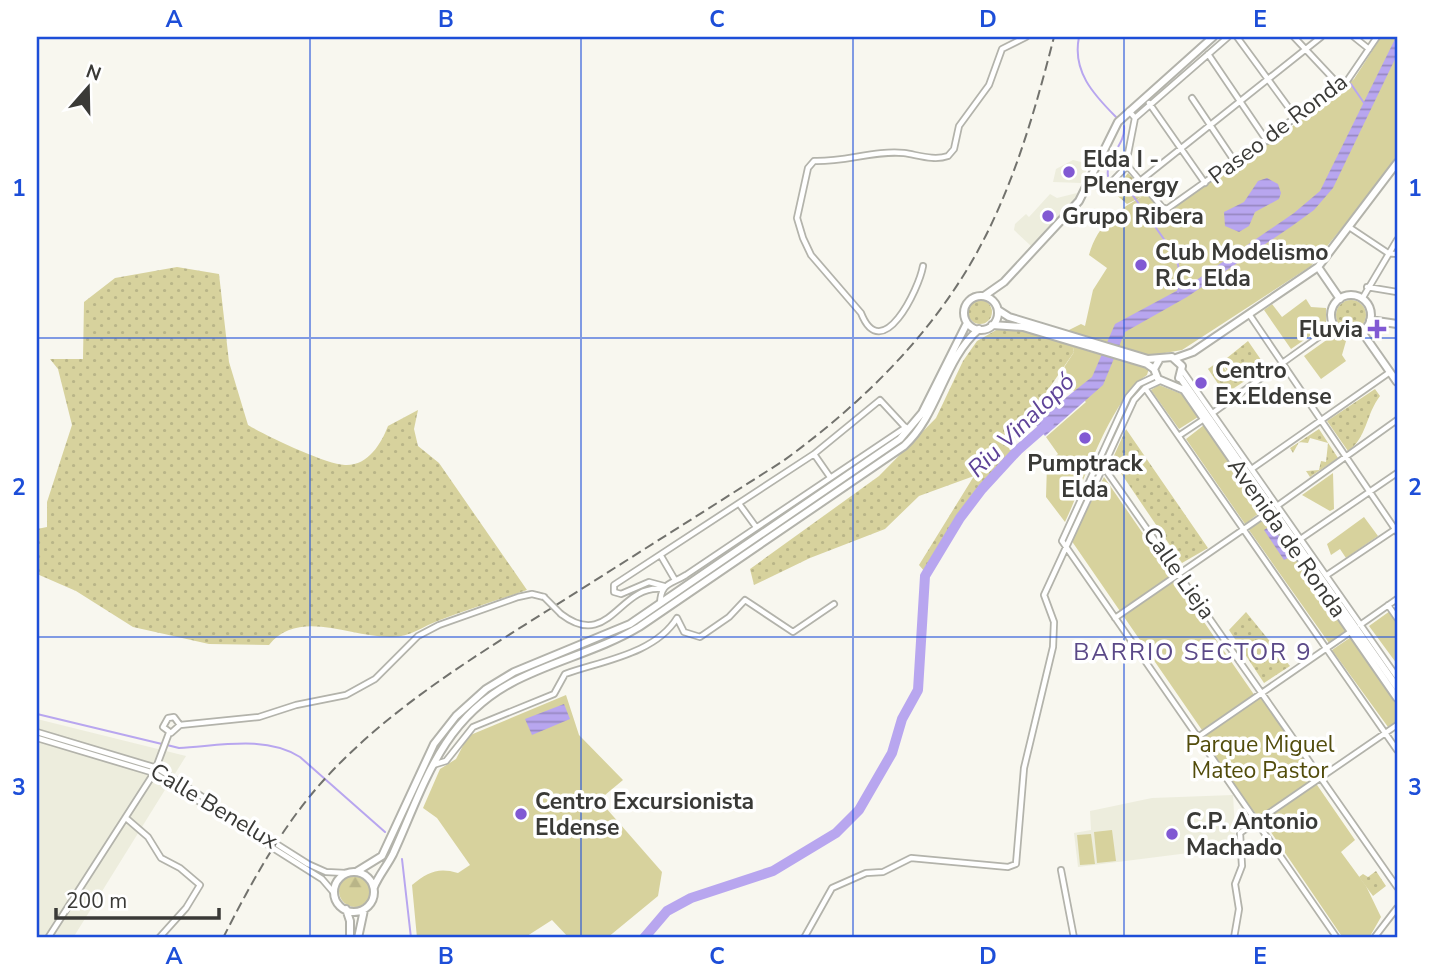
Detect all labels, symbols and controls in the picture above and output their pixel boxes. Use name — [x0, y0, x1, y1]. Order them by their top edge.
text: A — [165, 4, 183, 35]
text: B — [438, 4, 454, 35]
text: C — [709, 4, 725, 35]
text: D — [979, 4, 997, 35]
text: E — [1253, 4, 1267, 35]
north arrow — [52, 52, 122, 122]
text: N — [82, 58, 105, 88]
street label: Paseo de Ronda — [1202, 67, 1354, 191]
place label: Elda I - Plenergy — [1083, 144, 1179, 201]
marker: Elda I - Plenergy — [1061, 164, 1077, 180]
text: 1 — [12, 173, 26, 204]
text: 1 — [1408, 173, 1422, 204]
place label: Grupo Ribera — [1062, 201, 1204, 232]
marker: Grupo Ribera — [1040, 208, 1056, 224]
place label: Club Modelismo R.C. Elda — [1155, 237, 1329, 294]
marker: Club Modelismo R.C. Elda — [1133, 257, 1149, 273]
place label: Fluvia — [1299, 314, 1363, 345]
marker: Fluvia — [1369, 321, 1385, 337]
place label: Centro Ex.Eldense — [1215, 355, 1332, 412]
water label: Riu Vinalopó — [960, 366, 1082, 484]
marker: Centro Ex.Eldense — [1193, 375, 1209, 391]
marker: Pumptrack Elda — [1077, 430, 1093, 446]
place label: Pumptrack Elda — [1027, 448, 1143, 505]
street label: Avenida de Ronda — [1220, 452, 1354, 624]
text: 2 — [12, 472, 26, 503]
text: 2 — [1408, 472, 1422, 503]
street label: Calle Lieja — [1136, 520, 1222, 626]
district label: BARRIO SECTOR 9 — [1073, 636, 1313, 668]
park label: Parque Miguel Mateo Pastor — [1185, 729, 1335, 786]
street label: Calle Benelux — [144, 756, 284, 856]
text: 3 — [12, 772, 26, 803]
text: 3 — [1408, 772, 1422, 803]
place label: Centro Excursionista Eldense — [535, 786, 754, 843]
marker: Centro Excursionista Eldense — [513, 806, 529, 822]
place label: C.P. Antonio Machado — [1186, 806, 1318, 863]
marker: C.P. Antonio Machado — [1164, 826, 1180, 842]
scale bar — [56, 877, 219, 921]
text: 200 m — [66, 887, 127, 915]
text: A — [165, 941, 183, 972]
text: B — [438, 941, 454, 972]
text: C — [709, 941, 725, 972]
text: D — [979, 941, 997, 972]
text: E — [1253, 941, 1267, 972]

